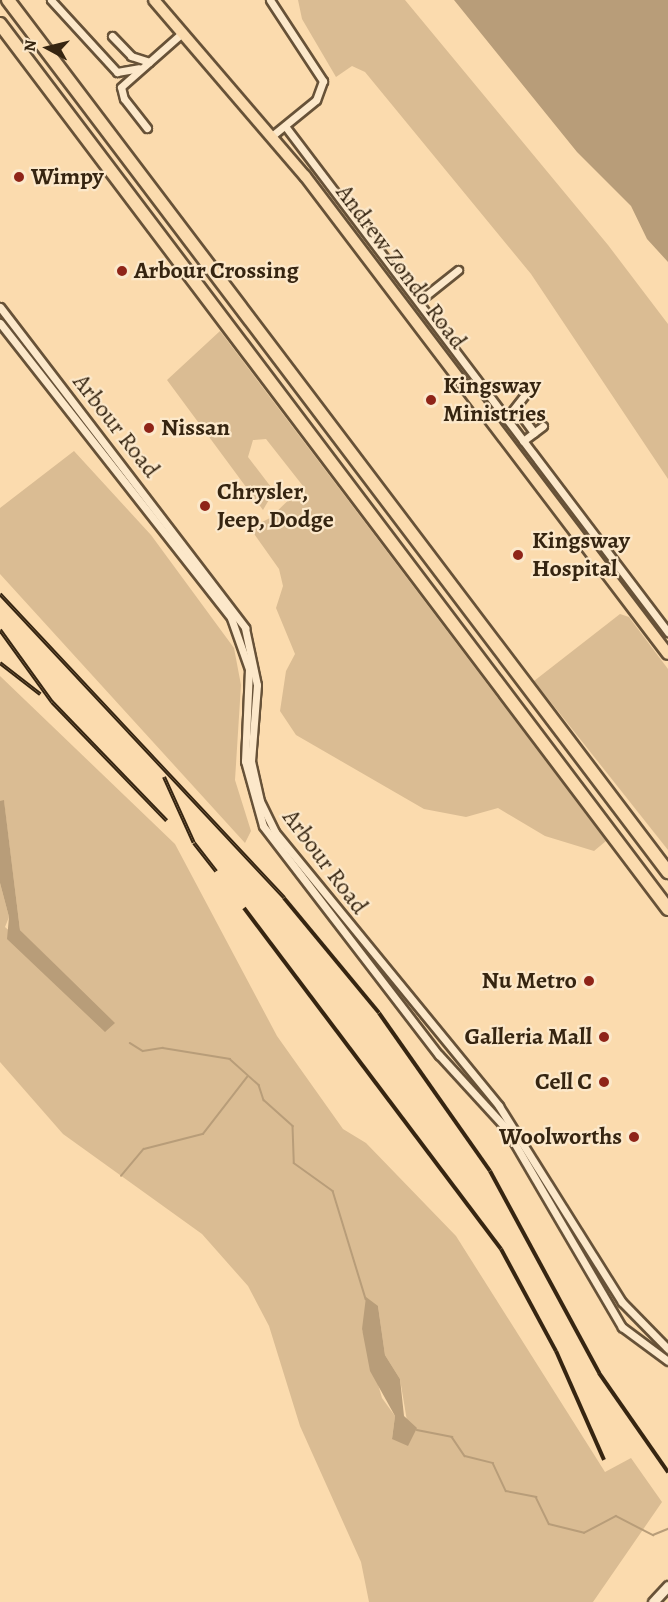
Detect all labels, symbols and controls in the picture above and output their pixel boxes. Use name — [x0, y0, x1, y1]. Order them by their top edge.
north arrow — [18, 18, 78, 78]
text: N — [19, 39, 42, 53]
place label: Wimpy — [31, 163, 104, 191]
marker: Wimpy — [12, 170, 26, 184]
street label: Andrew Zondo Road — [330, 179, 472, 355]
place label: Arbour Crossing — [134, 257, 299, 285]
marker: Arbour Crossing — [115, 264, 129, 278]
street label: Arbour Road — [67, 368, 165, 484]
place label: Kingsway Ministries — [443, 372, 546, 428]
marker: Kingsway Ministries — [424, 393, 438, 407]
place label: Nissan — [161, 414, 230, 442]
marker: Nissan — [142, 421, 156, 435]
place label: Chrysler, Jeep, Dodge — [217, 478, 334, 534]
marker: Chrysler, Jeep, Dodge — [198, 499, 212, 513]
place label: Kingsway Hospital — [532, 527, 630, 583]
marker: Kingsway Hospital — [509, 546, 527, 564]
street label: Arbour Road — [276, 804, 374, 920]
place label: Nu Metro — [482, 967, 577, 995]
marker: Nu Metro — [582, 974, 596, 988]
place label: Galleria Mall — [464, 1023, 592, 1051]
marker: Galleria Mall — [597, 1030, 611, 1044]
place label: Cell C — [535, 1068, 592, 1096]
marker: Cell C — [597, 1075, 611, 1089]
place label: Woolworths — [499, 1123, 622, 1151]
marker: Woolworths — [627, 1130, 641, 1144]

